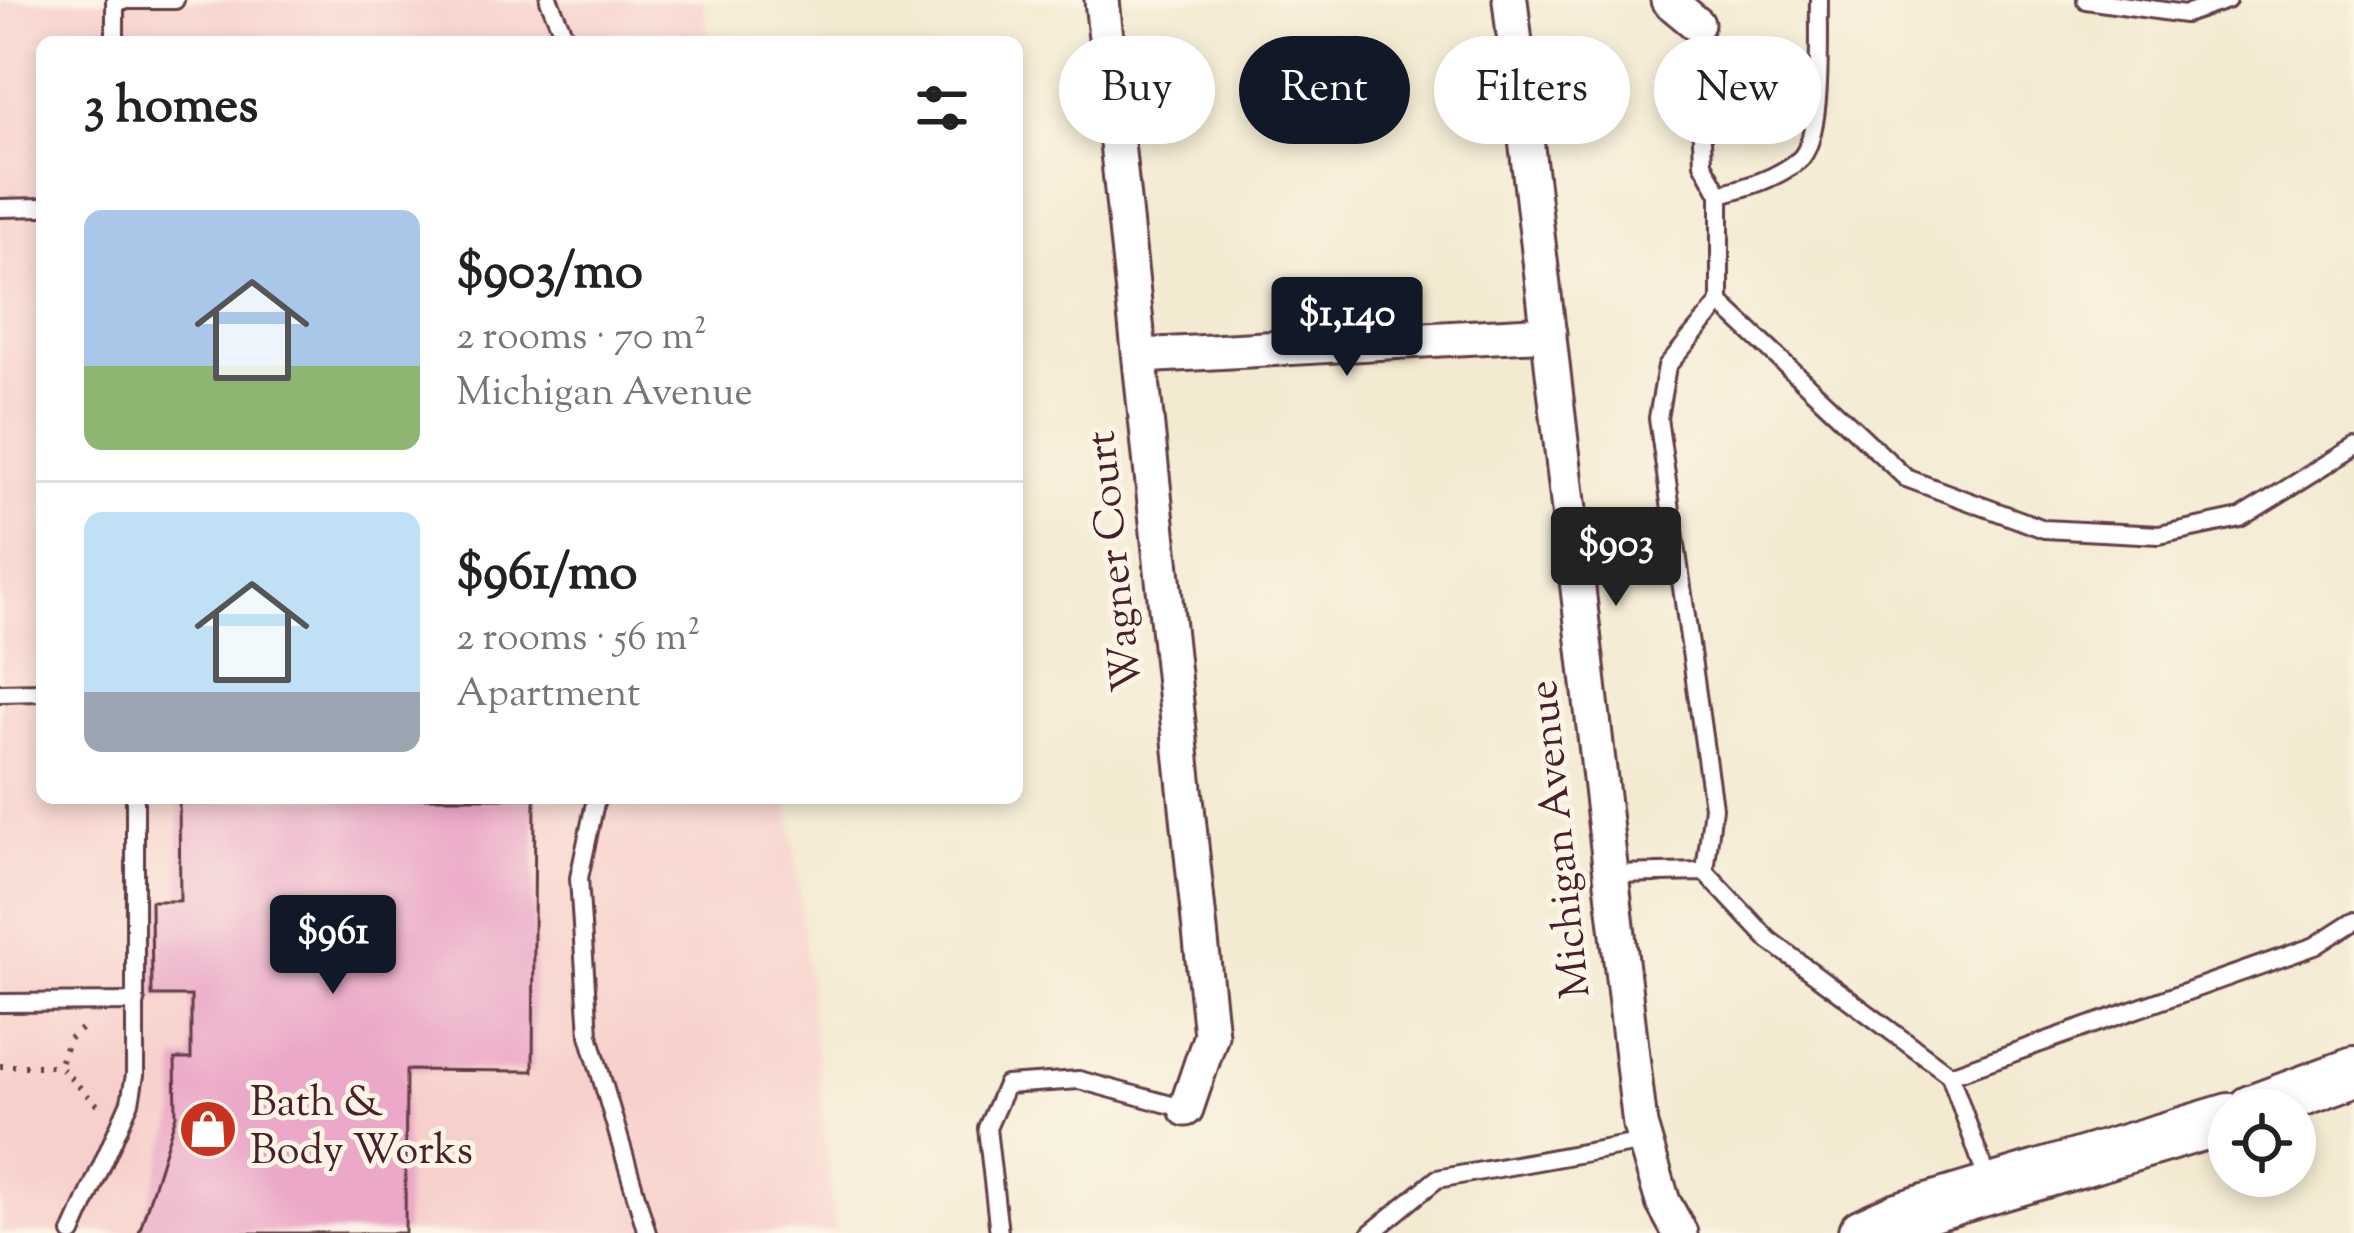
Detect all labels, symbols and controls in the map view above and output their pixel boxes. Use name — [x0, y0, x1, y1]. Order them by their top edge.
chip: Buy — [1059, 36, 1215, 144]
chip: Rent — [1239, 36, 1410, 144]
chip: Filters — [1434, 36, 1630, 144]
chip: New — [1654, 36, 1821, 144]
text: 3 homes — [84, 72, 258, 145]
icon: filters — [909, 75, 975, 141]
text: $903/mo — [456, 238, 643, 311]
icon: home — [180, 258, 324, 402]
pin: $1,140 — [1249, 277, 1445, 379]
text: $1,140 — [1299, 288, 1396, 344]
text: 2 rooms · 70 m² — [456, 311, 707, 367]
text: Michigan Avenue — [456, 367, 753, 423]
street label: Wagner Court — [1073, 428, 1161, 694]
pin: $903 — [1545, 507, 1687, 609]
text: $903 — [1578, 518, 1654, 574]
text: $961/mo — [456, 539, 637, 612]
icon: home — [180, 560, 324, 704]
text: 2 rooms · 56 m² — [456, 612, 700, 668]
text: Apartment — [456, 668, 640, 724]
street label: Michigan Avenue — [1515, 677, 1609, 1001]
pin: $961 — [262, 895, 404, 997]
text: $961 — [297, 906, 369, 962]
place label: Bath & Body Works — [250, 1075, 473, 1183]
map controls — [2208, 1089, 2316, 1197]
button: locate — [2208, 1089, 2316, 1197]
shop icon: Bath & Body Works — [177, 1098, 239, 1160]

